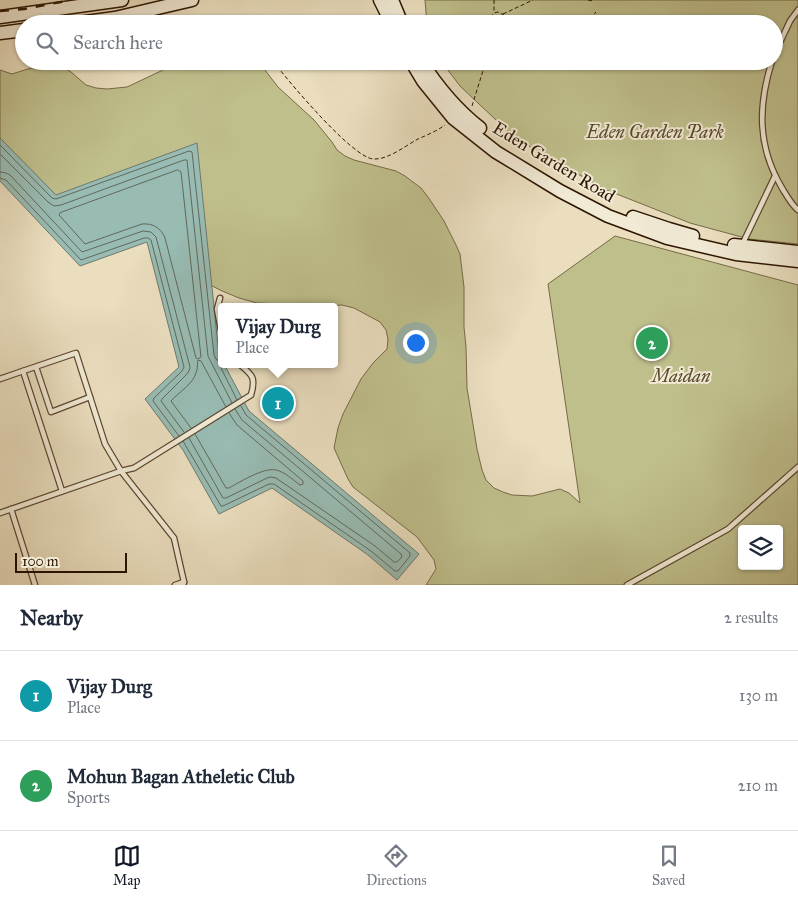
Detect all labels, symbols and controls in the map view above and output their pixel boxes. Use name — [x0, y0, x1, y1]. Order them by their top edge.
search box — [15, 15, 783, 70]
icon: search — [33, 29, 61, 57]
text: Search here — [73, 31, 163, 54]
street label: Eden Garden Road — [489, 117, 619, 207]
park label: Eden Garden Park — [585, 121, 724, 143]
popup — [218, 303, 338, 368]
text: Vijay Durg — [236, 315, 320, 338]
pin: 2 — [636, 324, 668, 362]
your location — [403, 330, 429, 356]
text: Place — [236, 338, 269, 357]
park label: Maidan — [650, 365, 711, 387]
pin: 1 — [262, 384, 294, 422]
map controls — [738, 525, 783, 570]
button: layers — [738, 525, 783, 570]
scale bar — [15, 550, 128, 573]
text: 100 m — [22, 553, 59, 570]
text: Nearby — [20, 605, 83, 631]
text: 2 results — [724, 608, 778, 627]
text: Vijay Durg — [67, 675, 152, 698]
text: 1 — [33, 686, 39, 705]
text: 130 m — [739, 686, 778, 705]
text: Place — [67, 698, 101, 717]
text: Mohun Bagan Atheletic Club — [67, 765, 295, 788]
text: 2 — [32, 776, 40, 795]
text: 210 m — [738, 776, 778, 795]
text: Sports — [67, 788, 110, 807]
tab: Map — [113, 842, 141, 889]
tab: Directions — [366, 842, 427, 889]
tab: Saved — [652, 842, 685, 889]

